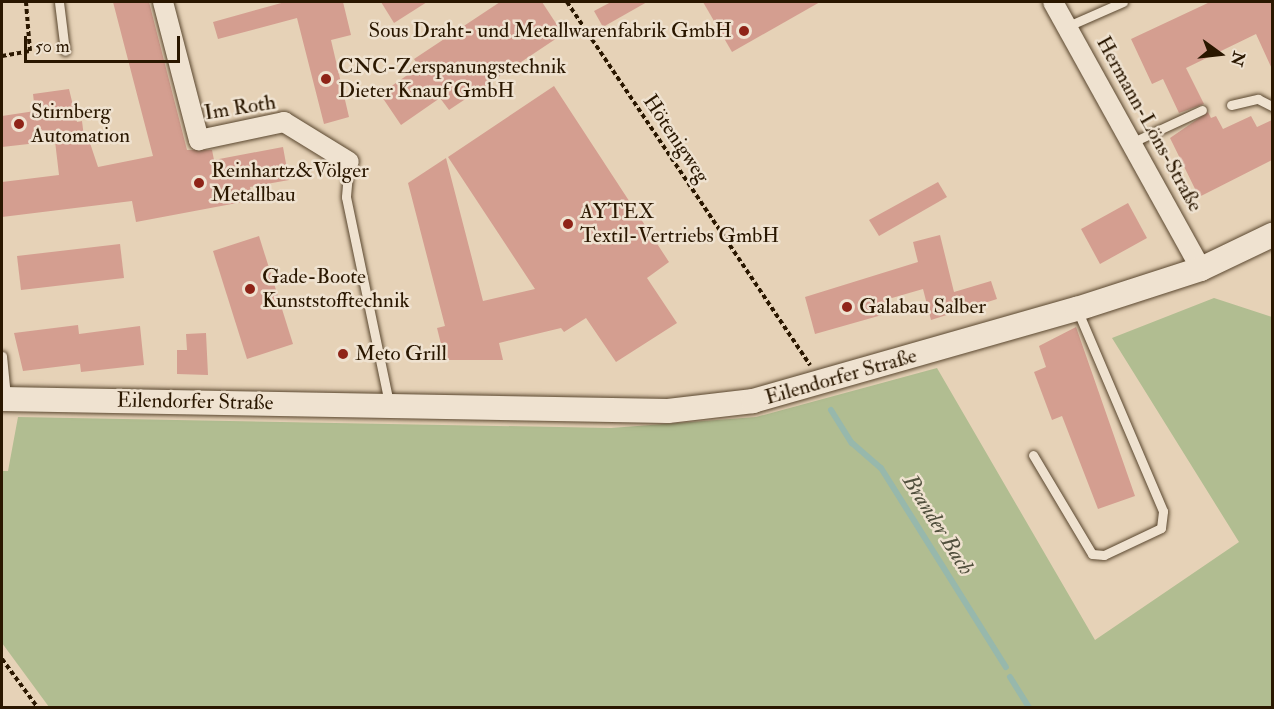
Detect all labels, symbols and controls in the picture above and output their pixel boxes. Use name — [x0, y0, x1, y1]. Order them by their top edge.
place label: Sous Draht- und Metallwarenfabrik GmbH — [369, 18, 732, 44]
scale bar — [27, 24, 183, 62]
marker: Sous Draht- und Metallwarenfabrik GmbH — [737, 24, 751, 38]
north arrow — [1190, 24, 1250, 84]
street label: Hermann-Löns-Straße — [1090, 32, 1208, 216]
text: 50 m — [35, 35, 70, 58]
text: N — [1226, 49, 1249, 68]
place label: CNC-Zerspanungstechnik Dieter Knauf GmbH — [338, 54, 566, 104]
marker: CNC-Zerspanungstechnik Dieter Knauf GmbH — [319, 72, 333, 86]
street label: Im Roth — [203, 90, 277, 126]
street label: Hötenigweg — [637, 90, 715, 188]
place label: Stirnberg Automation — [31, 99, 130, 149]
marker: Stirnberg Automation — [12, 117, 26, 131]
place label: Reinhartz&Völger Metallbau — [211, 158, 369, 208]
marker: Reinhartz&Völger Metallbau — [192, 176, 206, 190]
place label: AYTEX Textil-Vertriebs GmbH — [580, 199, 779, 249]
marker: AYTEX Textil-Vertriebs GmbH — [561, 217, 575, 231]
place label: Gade-Boote Kunststofftechnik — [262, 264, 410, 314]
marker: Gade-Boote Kunststofftechnik — [243, 282, 257, 296]
place label: Galabau Salber — [859, 294, 986, 320]
marker: Galabau Salber — [840, 300, 854, 314]
place label: Meto Grill — [355, 341, 447, 367]
street label: Eilendorfer Straße — [762, 343, 920, 411]
marker: Meto Grill — [336, 347, 350, 361]
street label: Eilendorfer Straße — [116, 388, 274, 416]
water label: Brander Bach — [897, 470, 979, 580]

